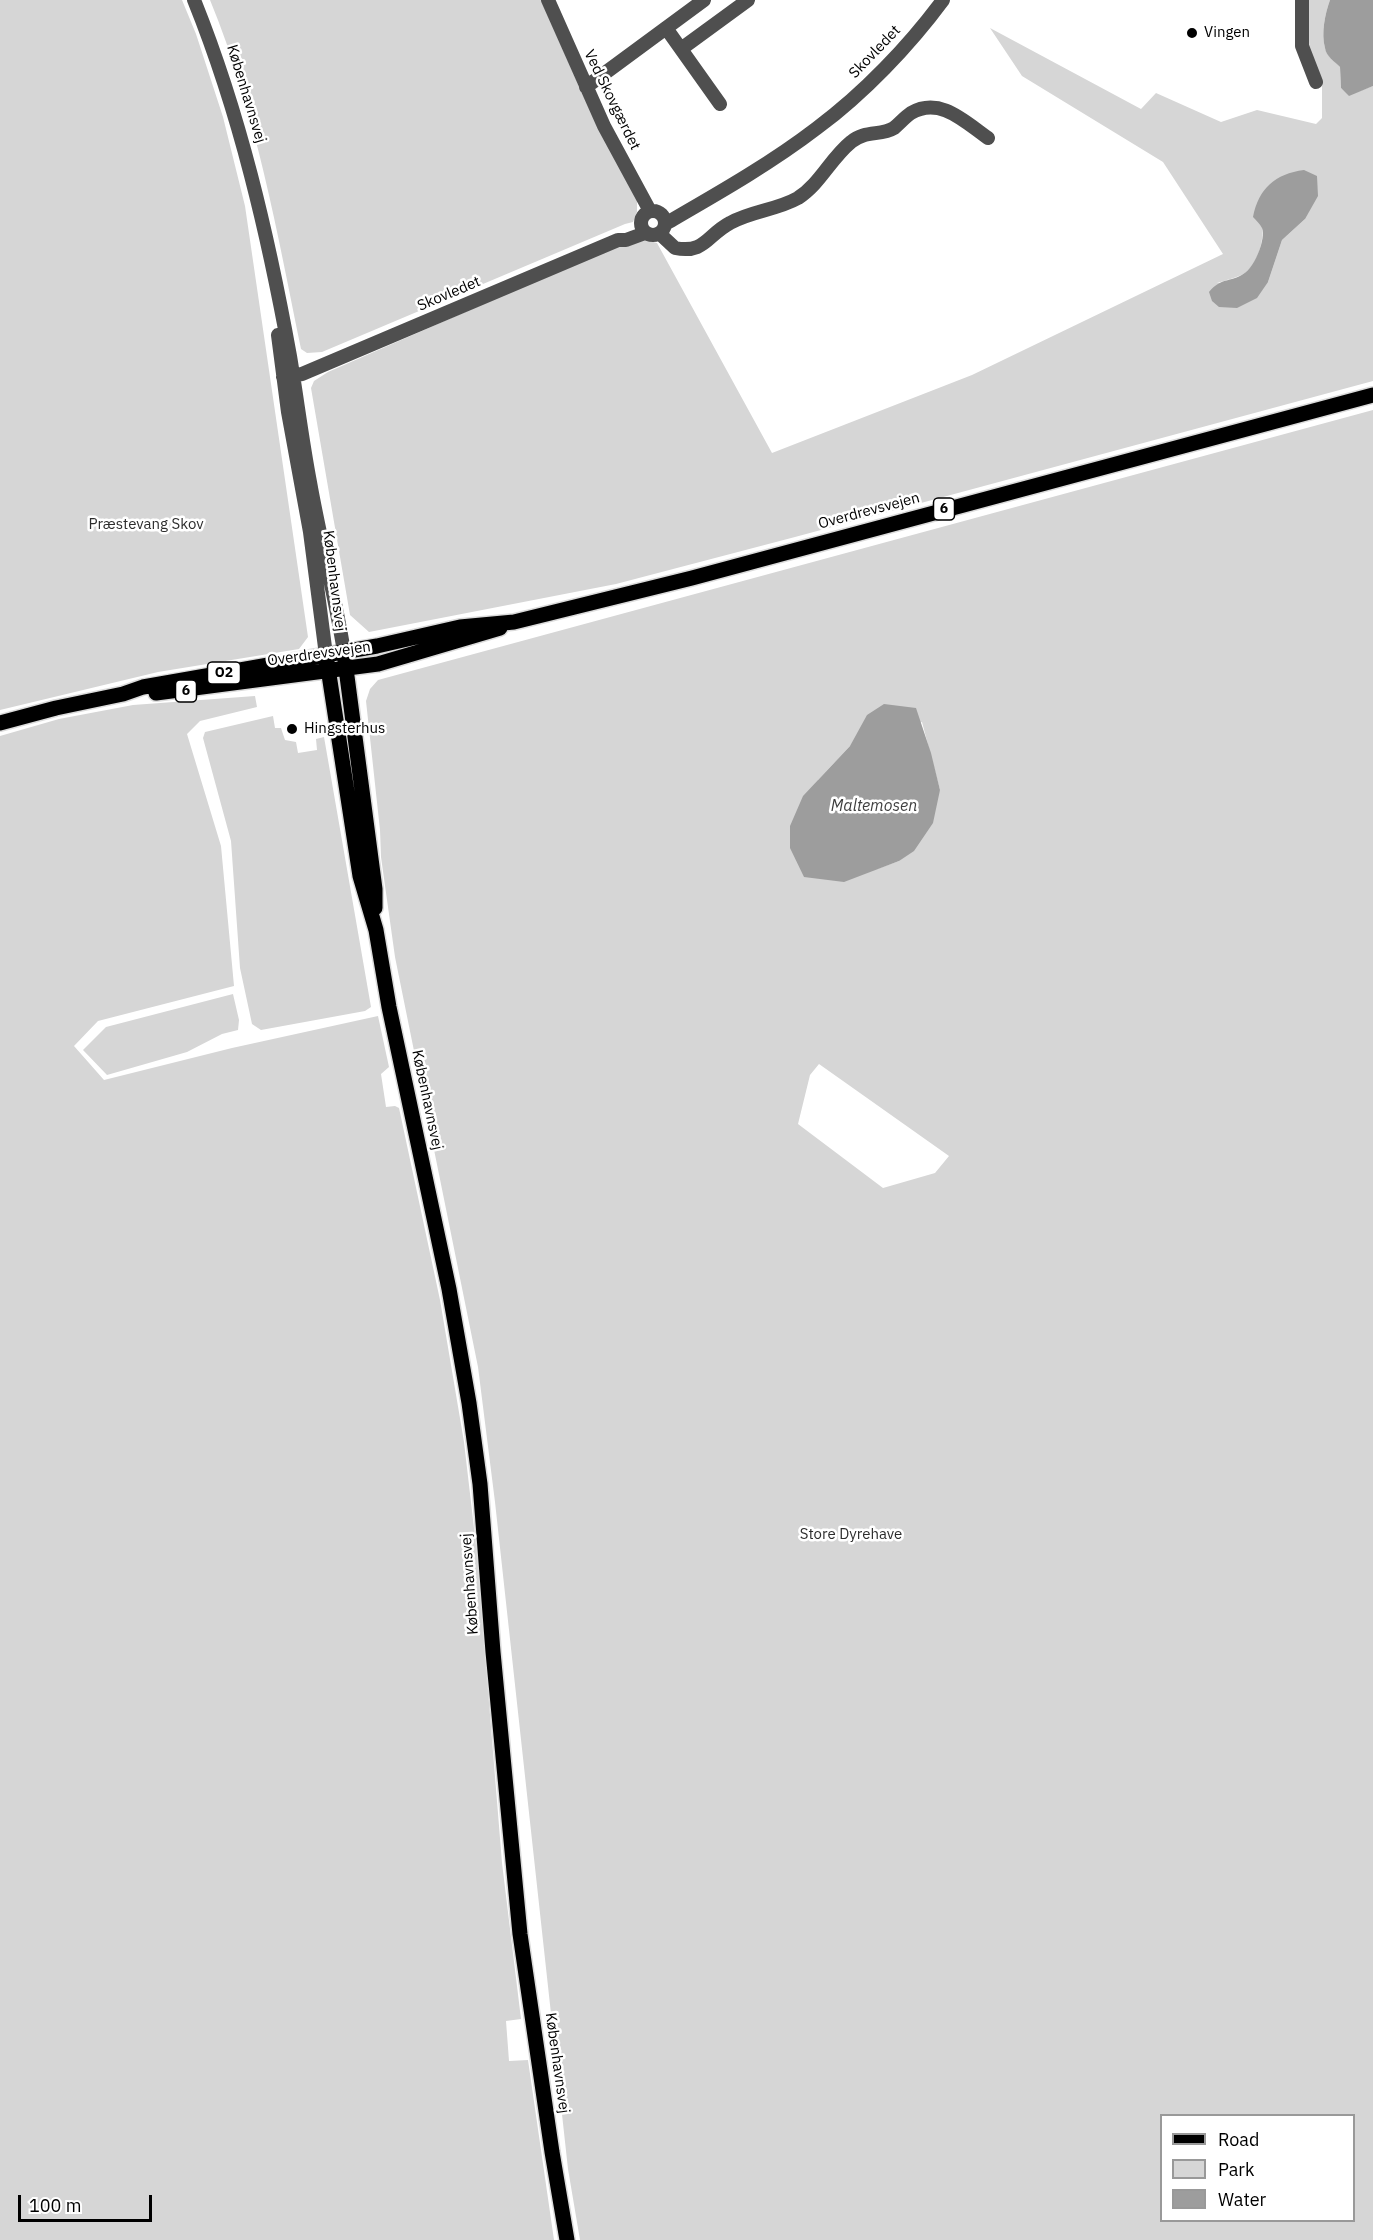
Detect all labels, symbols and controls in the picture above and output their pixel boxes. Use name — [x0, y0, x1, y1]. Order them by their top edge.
street label: Skovledet — [845, 22, 905, 82]
place label: Vingen — [1204, 24, 1250, 42]
marker: Vingen — [1185, 26, 1199, 40]
street label: Københavnsvej — [223, 43, 269, 145]
street label: Ved Skovgærdet — [580, 47, 644, 153]
street label: Skovledet — [415, 273, 483, 315]
street label: Overdrevsvejen — [816, 489, 922, 533]
road number: 6 — [934, 498, 954, 520]
park label: Præstevang Skov — [88, 516, 204, 534]
street label: Københavnsvej — [319, 529, 349, 633]
street label: Overdrevsvejen — [266, 638, 372, 670]
road number: O2 — [208, 662, 240, 684]
road number: 6 — [176, 680, 196, 702]
place label: Hingsterhus — [304, 720, 385, 738]
marker: Hingsterhus — [285, 722, 299, 736]
water label: Maltemosen — [831, 796, 917, 816]
street label: Københavnsvej — [408, 1048, 446, 1152]
park label: Store Dyrehave — [800, 1526, 902, 1544]
street label: Københavnsvej — [457, 1533, 483, 1635]
street label: Københavnsvej — [541, 2011, 573, 2115]
legend — [1160, 2114, 1355, 2222]
text: Road — [1218, 2128, 1259, 2151]
text: Park — [1218, 2158, 1254, 2181]
scale bar — [21, 2183, 154, 2221]
text: Water — [1218, 2188, 1266, 2211]
text: 100 m — [29, 2194, 81, 2217]

